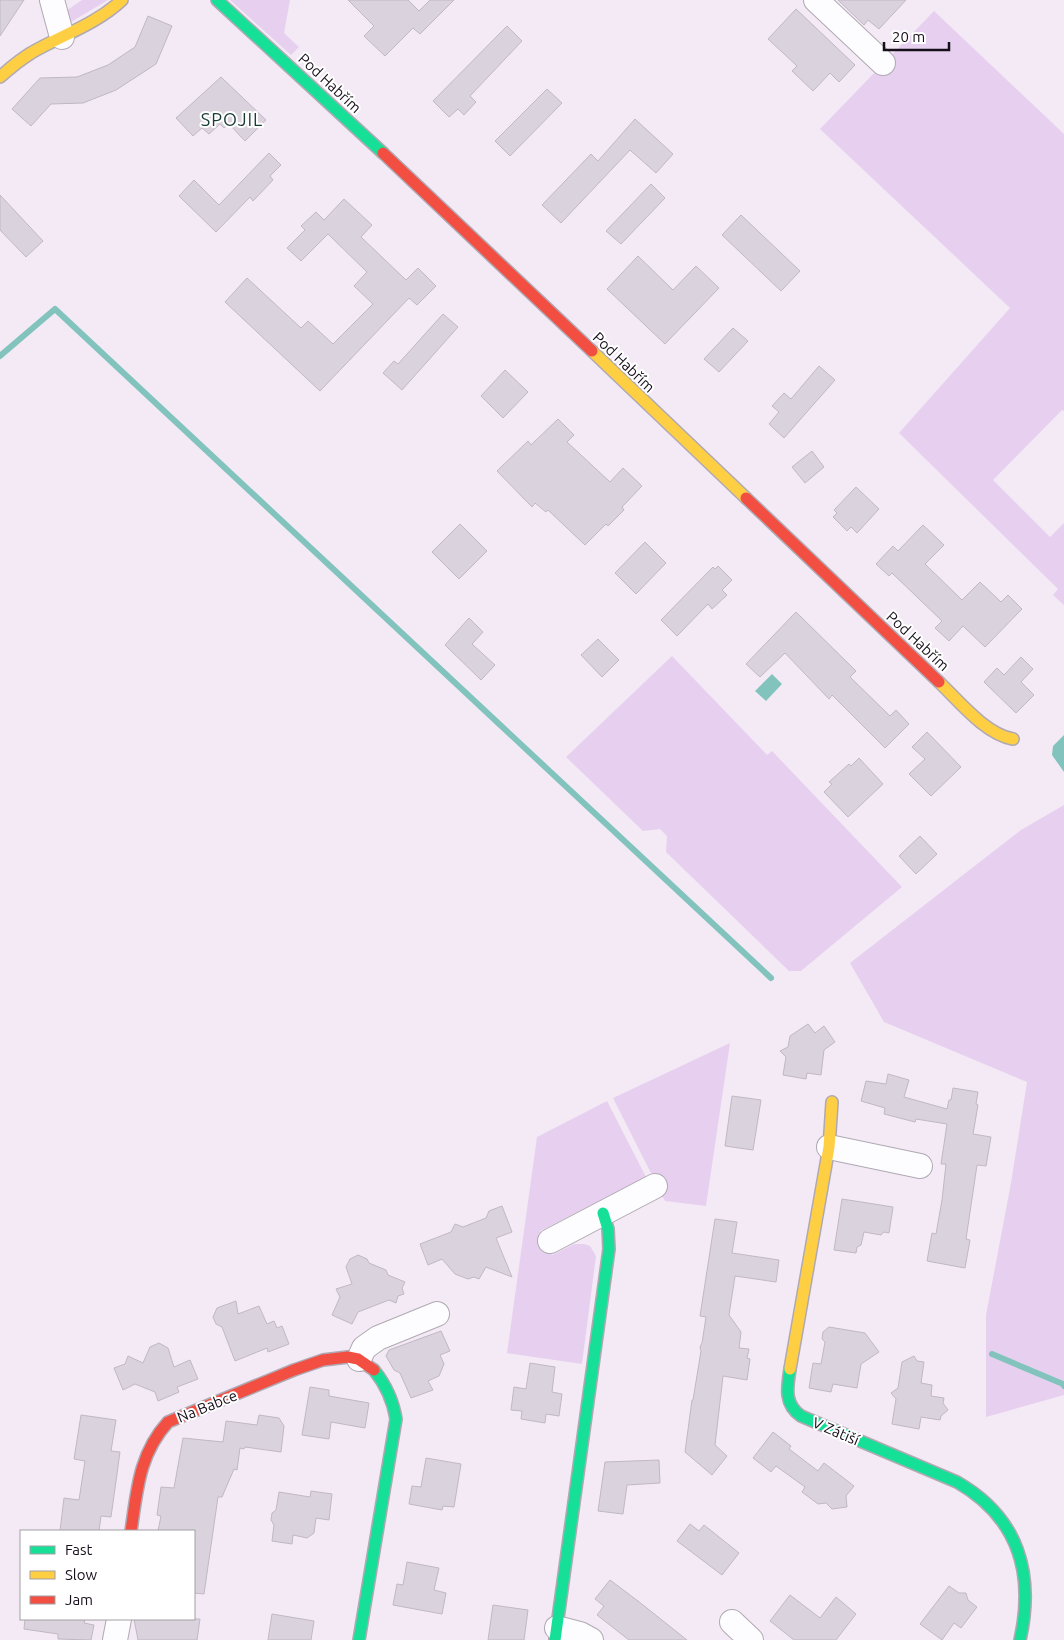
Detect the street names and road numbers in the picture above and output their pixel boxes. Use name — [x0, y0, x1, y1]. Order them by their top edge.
street label: Pod Habřím — [295, 50, 365, 116]
street label: Pod Habřím — [590, 328, 658, 396]
street label: Pod Habřím — [883, 608, 953, 674]
street label: Na Babce — [175, 1386, 239, 1426]
street label: V Zátiší — [810, 1414, 862, 1449]

